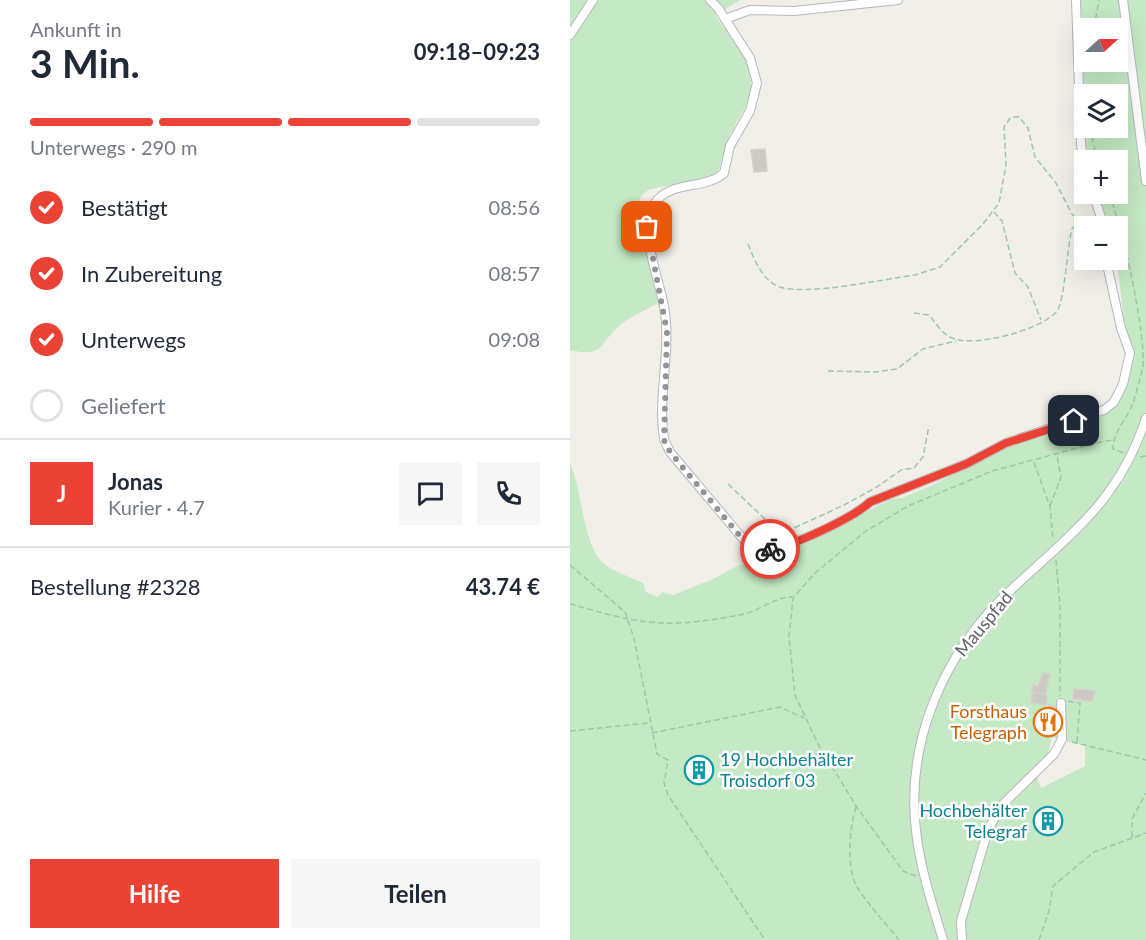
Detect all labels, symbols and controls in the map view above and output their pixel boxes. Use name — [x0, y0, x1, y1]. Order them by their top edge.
text: Ankunft in — [30, 17, 122, 41]
north arrow — [1074, 18, 1128, 72]
map controls — [1074, 18, 1128, 270]
text: 09:18–09:23 — [414, 38, 540, 65]
text: 3 Min. — [30, 40, 140, 86]
button: layers — [1074, 84, 1128, 138]
text: Unterwegs · 290 m — [30, 135, 197, 159]
button: + — [1074, 150, 1128, 204]
icon: check — [30, 191, 63, 224]
text: Bestätigt — [81, 194, 168, 221]
text: 08:56 — [489, 195, 540, 219]
pin — [621, 201, 672, 252]
icon: bag — [630, 210, 663, 243]
button: − — [1074, 216, 1128, 270]
icon: check — [30, 257, 63, 290]
text: In Zubereitung — [81, 260, 222, 287]
text: 08:57 — [489, 261, 540, 285]
icon: check — [30, 323, 63, 356]
text: Unterwegs — [81, 326, 186, 353]
text: 09:08 — [489, 327, 540, 351]
text: Geliefert — [81, 392, 165, 419]
pin — [1048, 395, 1099, 446]
icon: home — [1057, 404, 1090, 437]
button: chat — [399, 462, 462, 525]
button: phone — [477, 462, 540, 525]
text: Jonas — [108, 468, 163, 495]
text: J — [57, 480, 66, 507]
text: Kurier · 4.7 — [108, 495, 205, 519]
courier — [740, 519, 800, 579]
icon: bike — [754, 533, 787, 566]
text: Bestellung #2328 — [30, 573, 200, 600]
text: 43.74 € — [466, 573, 540, 600]
street label: Mauspfad — [950, 586, 1017, 660]
place label: Forsthaus Telegraph — [950, 700, 1027, 743]
restaurant icon: Forsthaus Telegraph — [1032, 706, 1064, 738]
place label: 19 Hochbehälter Troisdorf 03 — [720, 748, 854, 791]
building icon: 19 Hochbehälter Troisdorf 03 — [683, 754, 715, 786]
place label: Hochbehälter Telegraf — [919, 799, 1028, 842]
building icon: Hochbehälter Telegraf — [1032, 805, 1064, 837]
button: Hilfe — [30, 859, 279, 928]
button: Teilen — [291, 859, 540, 928]

